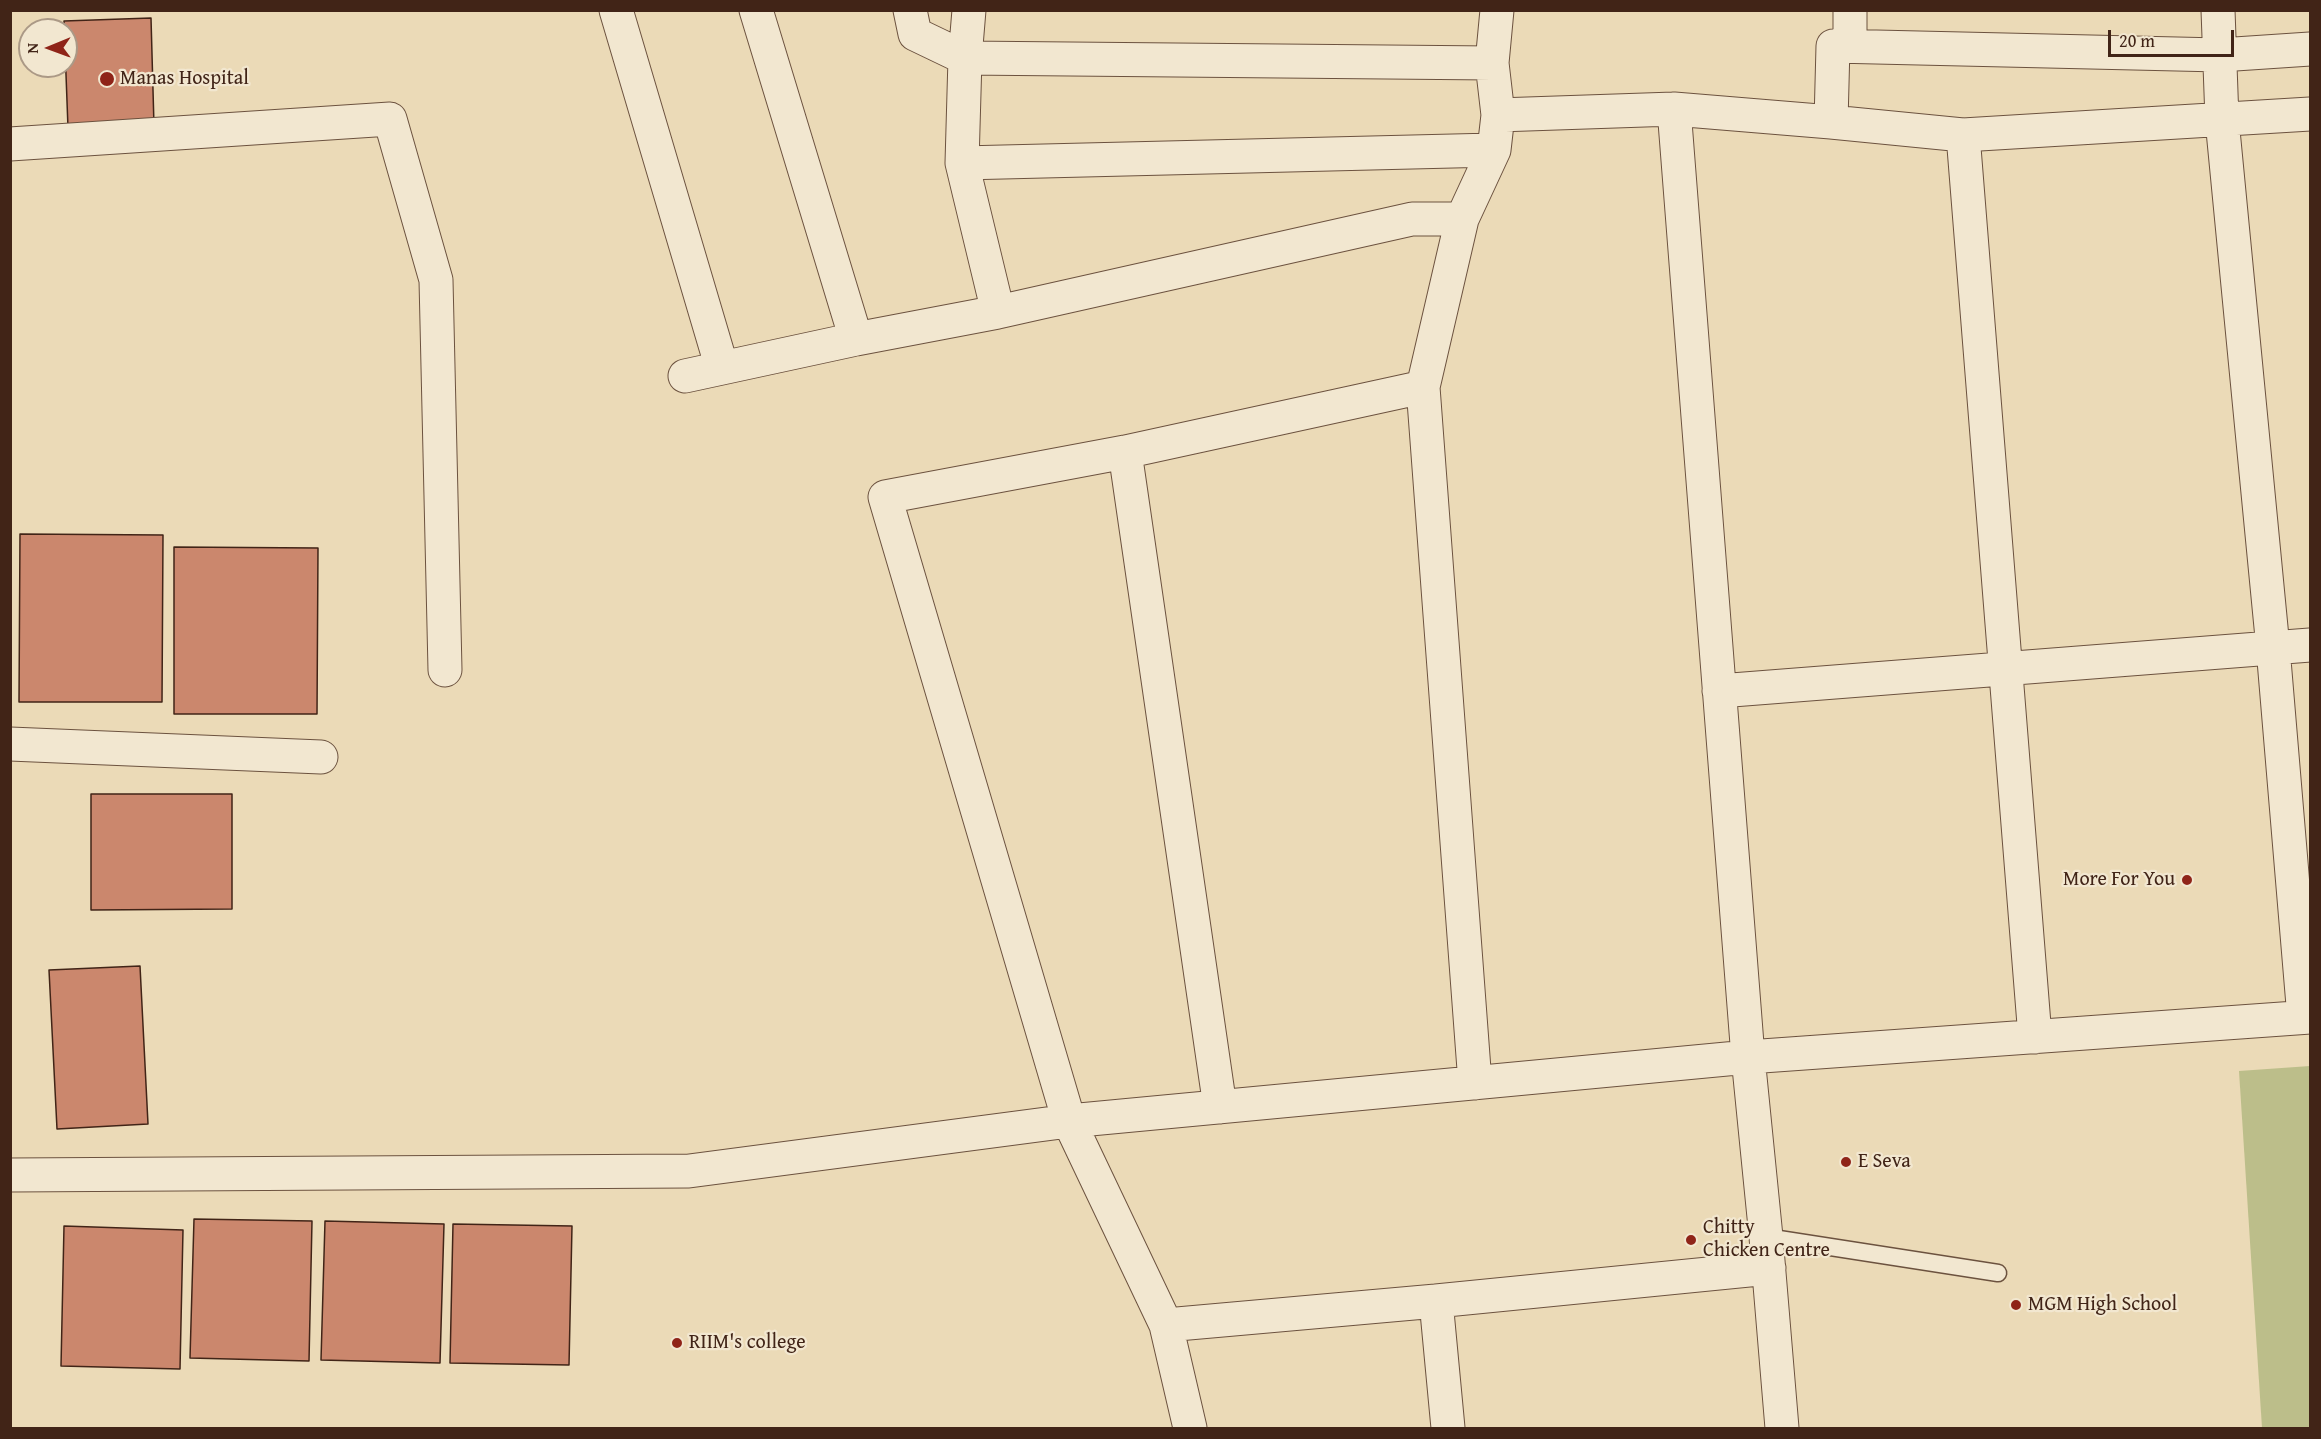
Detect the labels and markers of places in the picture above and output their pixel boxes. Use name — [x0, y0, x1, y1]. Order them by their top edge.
place label: Manas Hospital — [120, 67, 249, 91]
marker: Manas Hospital — [98, 70, 116, 88]
place label: More For You — [2063, 868, 2175, 892]
marker: More For You — [2180, 873, 2194, 887]
place label: E Seva — [1858, 1150, 1911, 1174]
marker: E Seva — [1839, 1155, 1853, 1169]
place label: Chitty Chicken Centre — [1703, 1216, 1830, 1263]
marker: Chitty Chicken Centre — [1684, 1233, 1698, 1247]
place label: MGM High School — [2028, 1293, 2177, 1317]
marker: MGM High School — [2009, 1298, 2023, 1312]
place label: RIIM's college — [689, 1331, 806, 1355]
marker: RIIM's college — [670, 1336, 684, 1350]

